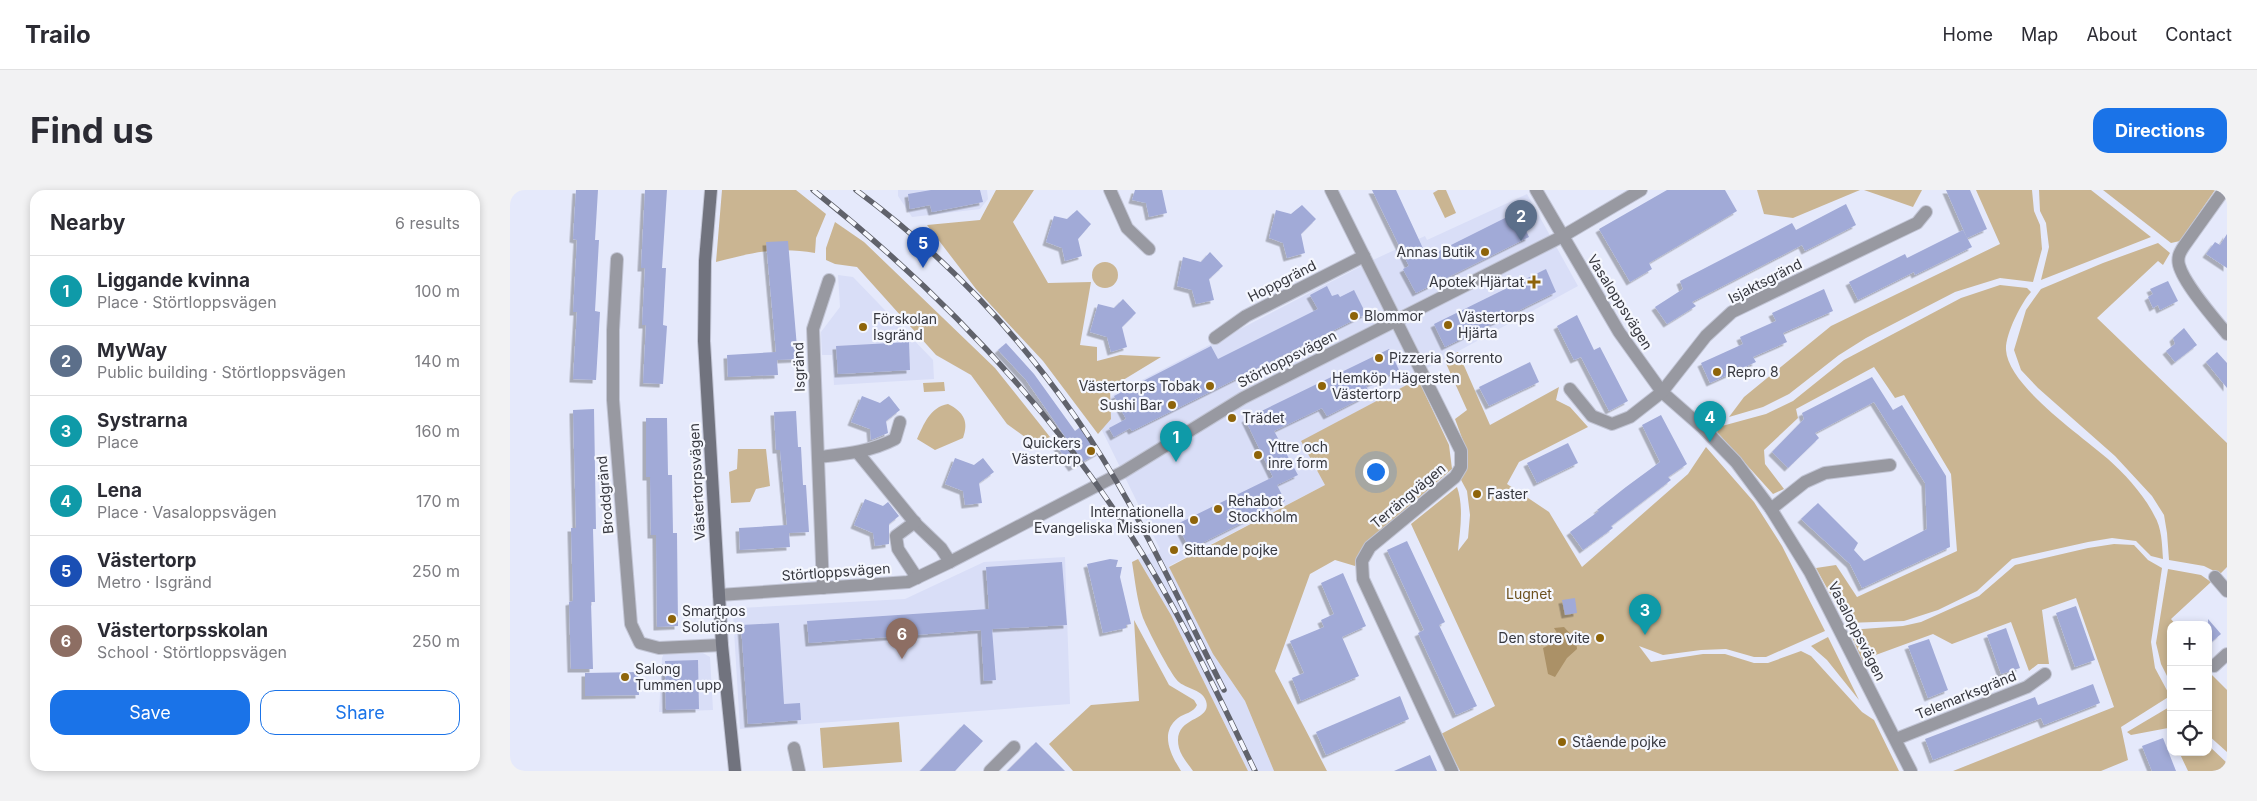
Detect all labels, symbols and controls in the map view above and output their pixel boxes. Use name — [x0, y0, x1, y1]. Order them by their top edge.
text: Trailo — [25, 20, 91, 49]
text: Home — [1943, 24, 1993, 45]
text: Map — [2021, 24, 2058, 45]
text: About — [2086, 24, 2137, 45]
text: Contact — [2165, 24, 2232, 45]
button: Directions — [2093, 108, 2227, 153]
text: Find us — [30, 109, 154, 151]
pin: 2 — [1505, 200, 1537, 241]
text: Nearby — [50, 210, 125, 235]
text: 6 results — [395, 213, 460, 233]
pin: 5 — [907, 227, 939, 268]
place label: Annas Butik — [1397, 243, 1475, 260]
marker: Annas Butik — [1479, 246, 1491, 258]
street label: Vasaloppsvägen — [1584, 251, 1657, 352]
street label: Isjaktsgränd — [1725, 255, 1804, 306]
street label: Hoppgränd — [1245, 256, 1319, 305]
text: Liggande kvinna — [97, 269, 250, 292]
place label: Apotek Hjärtat — [1429, 273, 1524, 290]
marker: Apotek Hjärtat — [1528, 276, 1540, 288]
text: 1 — [63, 281, 69, 301]
text: 100 m — [415, 281, 460, 301]
text: Place · Störtloppsvägen — [97, 292, 277, 312]
place label: Blommor — [1364, 307, 1423, 324]
place label: Västertorps Hjärta — [1458, 308, 1535, 341]
place label: Förskolan Isgränd — [873, 310, 937, 343]
marker: Blommor — [1348, 310, 1360, 322]
marker: Västertorps Hjärta — [1442, 319, 1454, 331]
marker: Förskolan Isgränd — [857, 321, 869, 333]
street label: Störtloppsvägen — [1234, 326, 1339, 391]
text: MyWay — [97, 339, 167, 362]
street label: Isgränd — [789, 342, 808, 392]
place label: Pizzeria Sorrento — [1389, 349, 1503, 366]
text: 2 — [61, 351, 71, 371]
text: 140 m — [415, 351, 460, 371]
marker: Pizzeria Sorrento — [1373, 352, 1385, 364]
text: Public building · Störtloppsvägen — [97, 362, 346, 382]
place label: Repro 8 — [1727, 363, 1779, 380]
marker: Repro 8 — [1711, 366, 1723, 378]
place label: Hemköp Hägersten Västertorp — [1332, 369, 1460, 402]
place label: Västertorps Tobak — [1079, 377, 1200, 394]
marker: Västertorps Tobak — [1204, 380, 1216, 392]
marker: Hemköp Hägersten Västertorp — [1316, 380, 1328, 392]
place label: Sushi Bar — [1099, 396, 1162, 413]
marker: Sushi Bar — [1166, 399, 1178, 411]
pin: 4 — [1694, 401, 1726, 442]
text: Systrarna — [97, 409, 188, 432]
place label: Trädet — [1242, 409, 1285, 426]
marker: Trädet — [1226, 412, 1238, 424]
text: 3 — [61, 421, 71, 441]
text: 160 m — [415, 421, 460, 441]
pin: 1 — [1160, 421, 1192, 462]
street label: Västertorpsvägen — [685, 423, 708, 541]
text: Place — [97, 432, 139, 452]
place label: Quickers Västertorp — [1012, 434, 1081, 467]
place label: Yttre och inre form — [1268, 438, 1328, 471]
marker: Quickers Västertorp — [1085, 445, 1097, 457]
marker: Yttre och inre form — [1252, 449, 1264, 461]
street label: Broddgränd — [593, 455, 616, 535]
your location — [1363, 459, 1389, 485]
street label: Terrängvägen — [1367, 459, 1448, 532]
text: Lena — [97, 479, 142, 502]
place label: Faster — [1487, 485, 1528, 502]
marker: Faster — [1471, 488, 1483, 500]
text: 4 — [61, 491, 71, 511]
text: 170 m — [416, 491, 460, 511]
place label: Rehabot Stockholm — [1228, 492, 1298, 525]
text: Place · Vasaloppsvägen — [97, 502, 277, 522]
place label: Internationella Evangeliska Missionen — [1034, 503, 1184, 536]
marker: Rehabot Stockholm — [1212, 503, 1224, 515]
marker: Internationella Evangeliska Missionen — [1188, 514, 1200, 526]
place label: Sittande pojke — [1184, 541, 1278, 558]
marker: Sittande pojke — [1168, 544, 1180, 556]
text: Västertorp — [97, 549, 197, 572]
street label: Störtloppsvägen — [781, 559, 891, 584]
text: 5 — [61, 561, 71, 581]
text: 250 m — [412, 561, 460, 581]
text: Metro · Isgränd — [97, 572, 212, 592]
street label: Vasaloppsvägen — [1825, 578, 1890, 683]
park label: Lugnet — [1506, 585, 1552, 602]
pin: 3 — [1629, 594, 1661, 635]
place label: Smartpos Solutions — [682, 602, 746, 635]
marker: Smartpos Solutions — [666, 613, 678, 625]
pin: 6 — [886, 618, 918, 659]
text: Västertorpsskolan — [97, 619, 268, 642]
map controls — [2167, 621, 2212, 756]
button: + — [2167, 621, 2212, 666]
place label: Den store vite — [1498, 629, 1590, 646]
text: 6 — [61, 631, 71, 651]
text: 250 m — [412, 631, 460, 651]
marker: Den store vite — [1594, 632, 1606, 644]
text: School · Störtloppsvägen — [97, 642, 287, 662]
place label: Salong Tummen upp — [635, 660, 722, 693]
button: − — [2167, 666, 2212, 711]
street label: Telemarksgränd — [1913, 667, 2019, 722]
marker: Salong Tummen upp — [619, 671, 631, 683]
button: Save — [50, 690, 250, 735]
button: Share — [260, 690, 460, 735]
button: locate — [2167, 711, 2212, 756]
place label: Stående pojke — [1572, 733, 1667, 750]
marker: Stående pojke — [1556, 736, 1568, 748]

